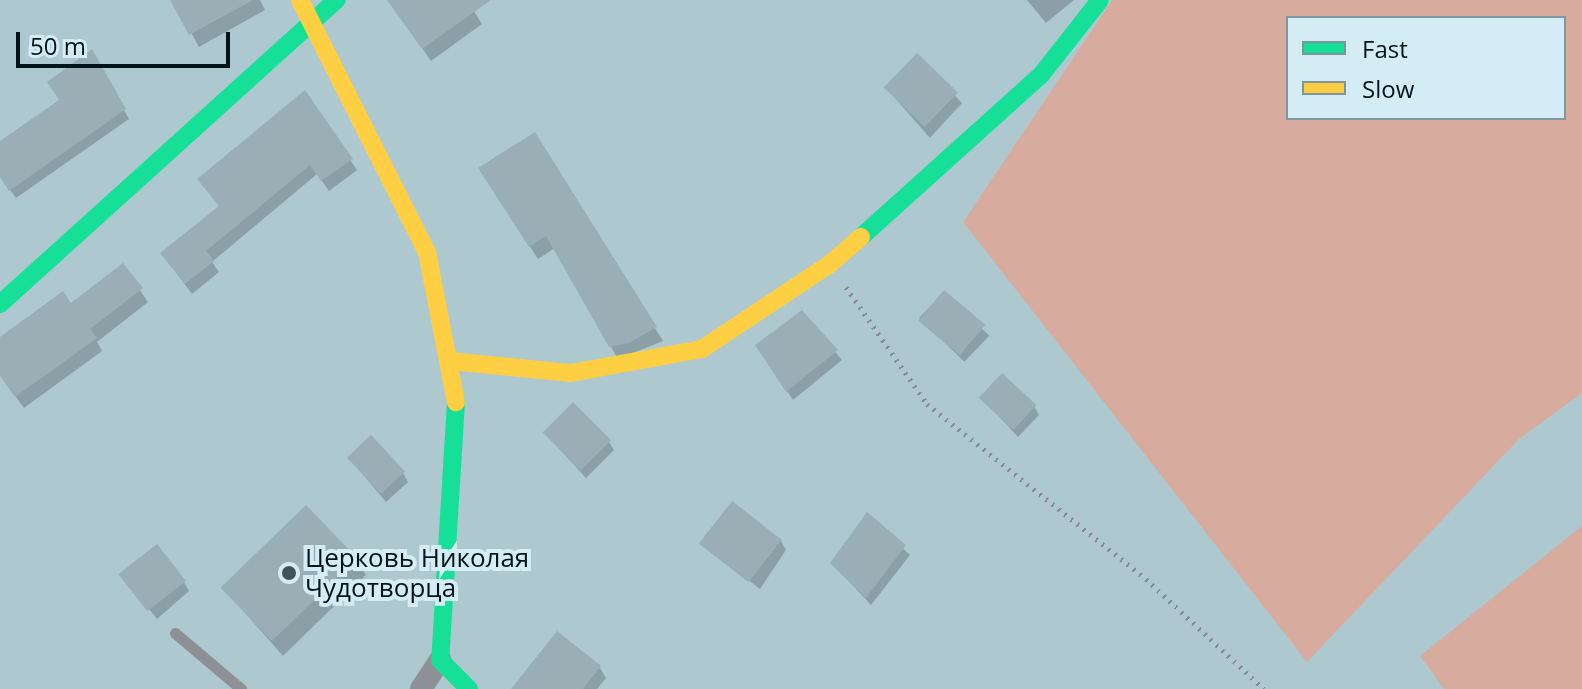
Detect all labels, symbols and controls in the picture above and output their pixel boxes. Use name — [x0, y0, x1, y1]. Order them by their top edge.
scale bar — [20, 16, 234, 66]
legend — [1286, 16, 1566, 120]
text: 50 m — [30, 29, 86, 62]
text: Fast — [1362, 32, 1408, 65]
text: Slow — [1362, 72, 1414, 105]
place label: Церковь Николая Чудотворца — [305, 542, 529, 604]
marker: Церковь Николая Чудотворца — [280, 564, 298, 582]

